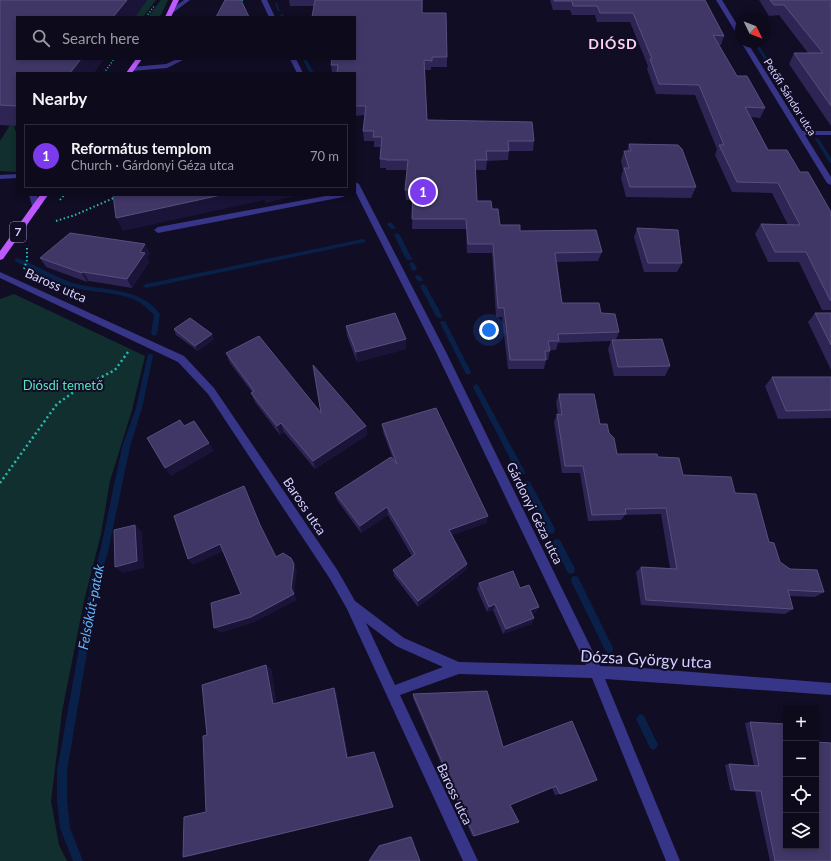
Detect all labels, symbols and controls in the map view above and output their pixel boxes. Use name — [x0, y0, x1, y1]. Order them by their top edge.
north arrow — [735, 12, 771, 48]
search box — [16, 16, 356, 60]
icon: search — [30, 27, 52, 49]
text: Search here — [62, 29, 139, 47]
district label: DIÓSD — [588, 35, 638, 52]
street label: Petőfi Sándor utca — [761, 56, 819, 138]
text: Nearby — [32, 88, 87, 109]
text: Református templom — [71, 139, 211, 157]
text: 1 — [42, 148, 50, 164]
text: 70 m — [310, 148, 339, 164]
text: Church · Gárdonyi Géza utca — [71, 157, 234, 173]
pin: 1 — [410, 177, 436, 207]
road number: 7 — [10, 222, 26, 242]
street label: Baross utca — [23, 264, 89, 306]
your location — [479, 320, 499, 340]
park label: Diósdi temető — [23, 377, 103, 393]
street label: Gárdonyi Géza utca — [503, 459, 567, 567]
street label: Baross utca — [280, 474, 330, 538]
water label: Felsőkút-patak — [74, 562, 107, 651]
street label: Dózsa György utca — [580, 646, 712, 671]
map controls — [783, 705, 819, 849]
button: + — [783, 705, 819, 741]
button: − — [783, 741, 819, 777]
street label: Baross utca — [434, 761, 476, 827]
button: locate — [783, 777, 819, 813]
button: layers — [783, 813, 819, 849]

